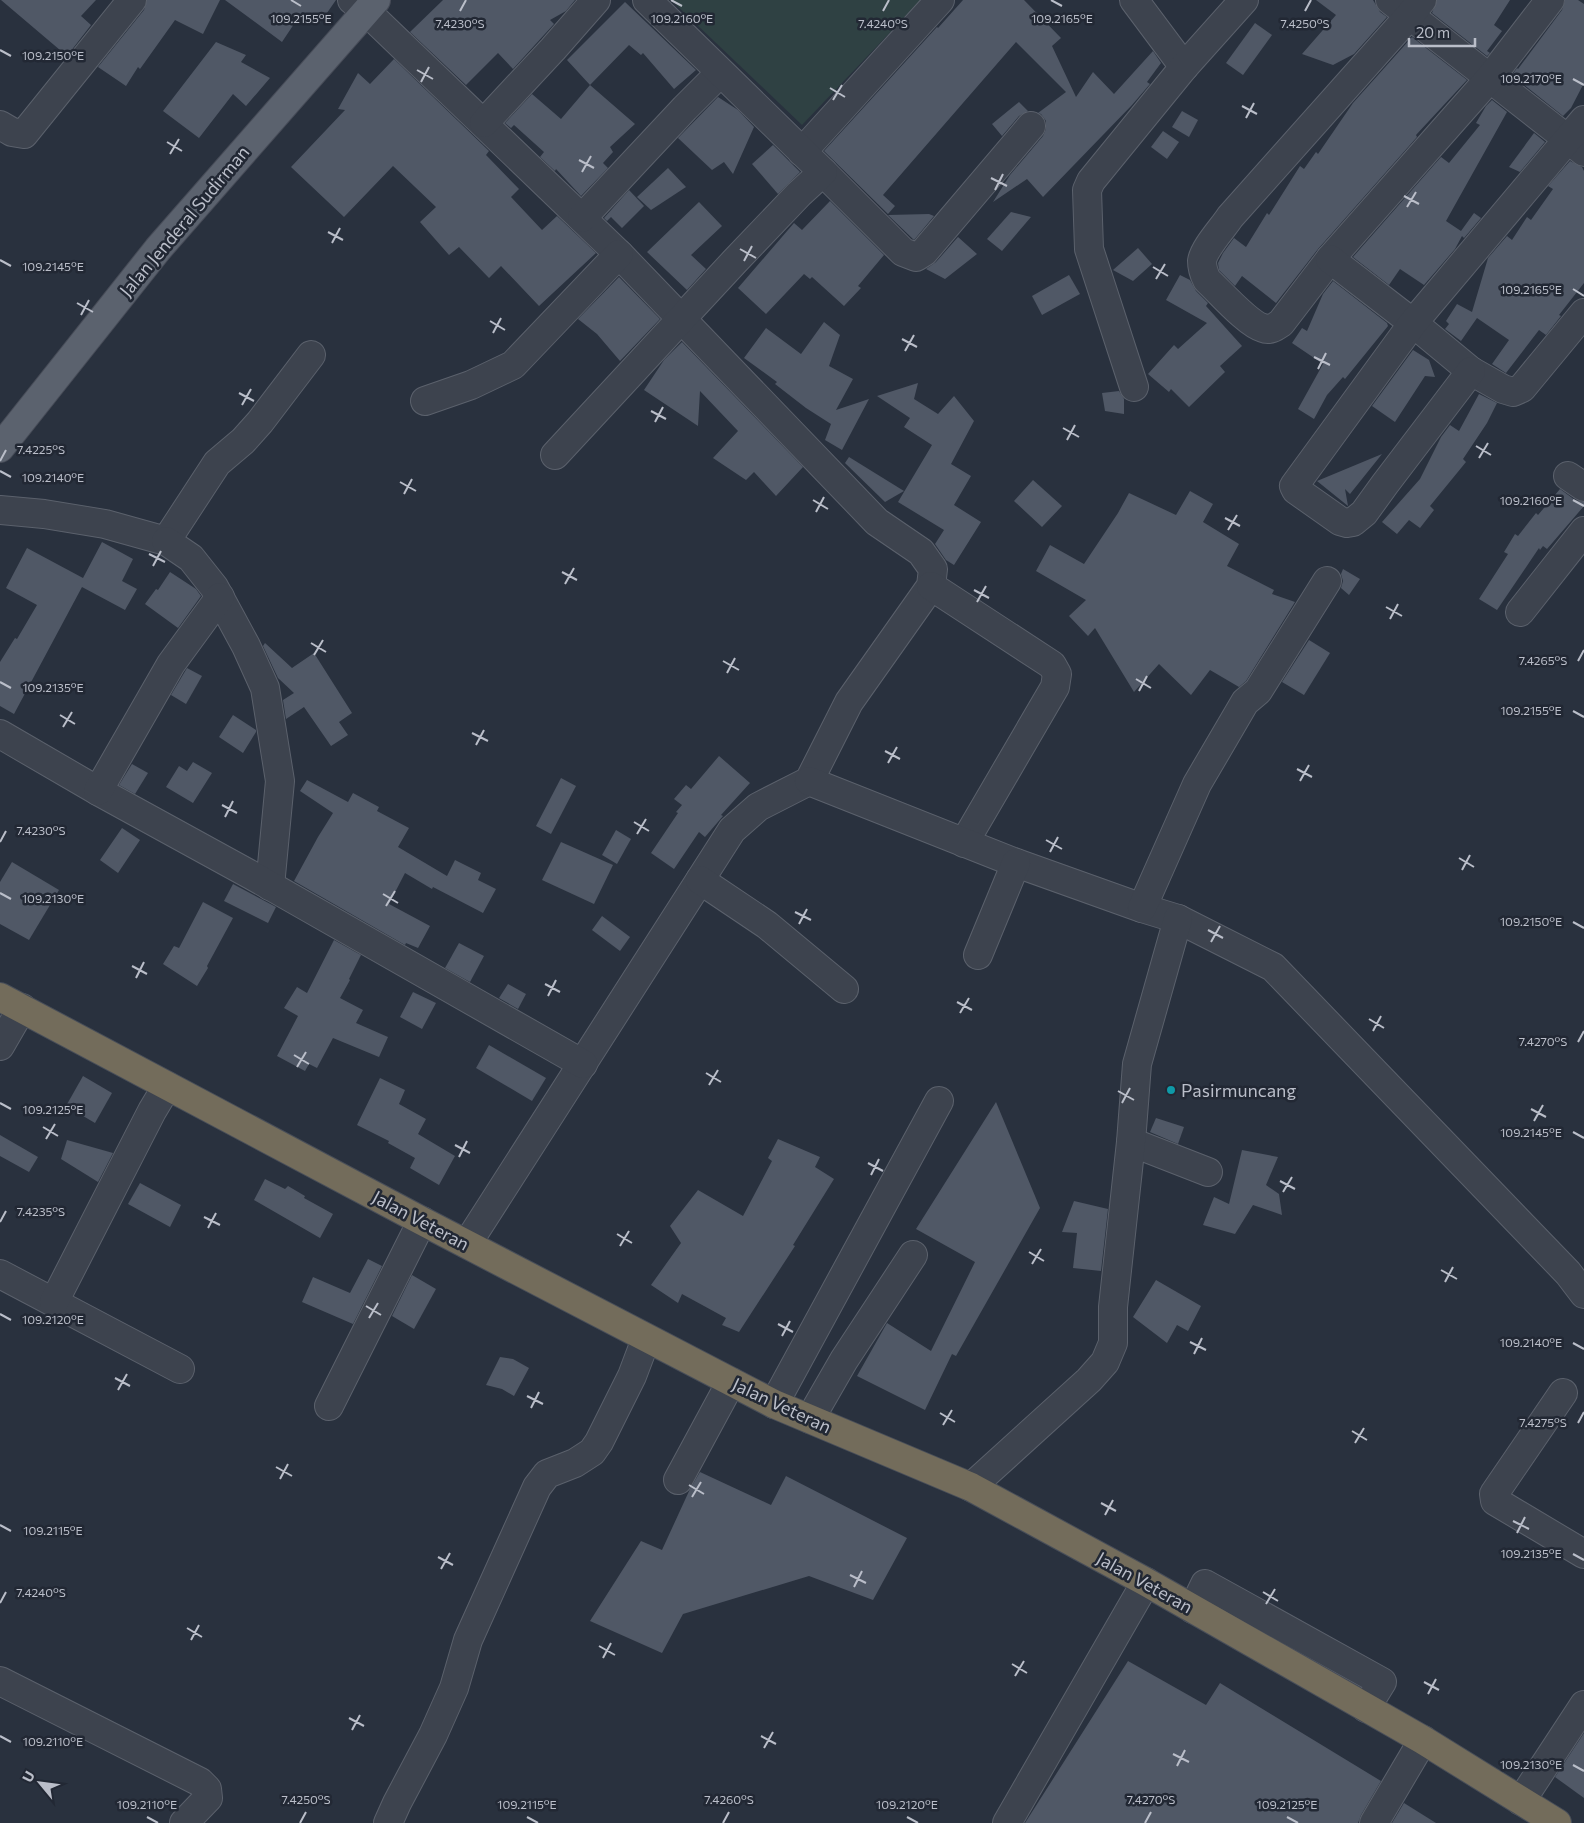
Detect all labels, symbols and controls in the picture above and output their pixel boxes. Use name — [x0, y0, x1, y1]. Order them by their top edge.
text: 109.2155°E — [270, 11, 332, 25]
text: 109.2160°E — [651, 11, 713, 25]
text: 109.2165°E — [1031, 11, 1093, 25]
scale bar — [1409, 15, 1475, 47]
text: 7.4230°S — [435, 16, 485, 30]
text: 7.4240°S — [858, 16, 908, 30]
text: 7.4250°S — [1280, 16, 1330, 30]
text: 20 m — [1416, 23, 1450, 41]
text: 109.2150°E — [22, 48, 84, 62]
text: 109.2170°E — [1500, 71, 1562, 85]
street label: Jalan Jenderal Sudirman — [114, 141, 254, 301]
text: 109.2145°E — [22, 259, 84, 273]
text: 109.2165°E — [1500, 282, 1562, 296]
text: 7.4225°S — [17, 442, 65, 456]
text: 109.2140°E — [22, 470, 84, 484]
text: 109.2160°E — [1500, 493, 1562, 507]
text: 7.4265°S — [1519, 653, 1567, 667]
text: 109.2135°E — [22, 680, 84, 694]
text: 109.2155°E — [1500, 703, 1562, 717]
text: 7.4230°S — [16, 823, 66, 837]
text: 109.2130°E — [22, 891, 84, 905]
text: 109.2150°E — [1500, 914, 1562, 928]
text: 7.4270°S — [1519, 1034, 1567, 1048]
place label: Pasirmuncang — [1181, 1079, 1296, 1101]
marker: Pasirmuncang — [1165, 1084, 1177, 1096]
text: 109.2125°E — [23, 1102, 83, 1116]
text: 109.2145°E — [1500, 1125, 1562, 1139]
street label: Jalan Veteran — [369, 1185, 473, 1255]
text: 7.4235°S — [17, 1204, 65, 1218]
text: 109.2120°E — [22, 1312, 84, 1326]
text: 109.2140°E — [1500, 1335, 1562, 1349]
street label: Jalan Veteran — [729, 1373, 835, 1437]
text: 7.4275°S — [1519, 1415, 1567, 1429]
text: 109.2115°E — [23, 1523, 83, 1537]
text: 109.2135°E — [1500, 1546, 1562, 1560]
street label: Jalan Veteran — [1093, 1547, 1197, 1617]
text: 7.4240°S — [16, 1585, 66, 1599]
text: 109.2110°E — [23, 1734, 83, 1748]
text: 109.2130°E — [1500, 1757, 1562, 1771]
north arrow — [15, 1758, 65, 1808]
text: U — [18, 1768, 38, 1785]
text: 7.4250°S — [281, 1792, 331, 1806]
text: 7.4260°S — [704, 1792, 754, 1806]
text: 7.4270°S — [1127, 1792, 1175, 1806]
text: 109.2110°E — [117, 1797, 177, 1811]
text: 109.2115°E — [497, 1797, 557, 1811]
text: 109.2120°E — [876, 1797, 938, 1811]
text: 109.2125°E — [1257, 1797, 1317, 1811]

